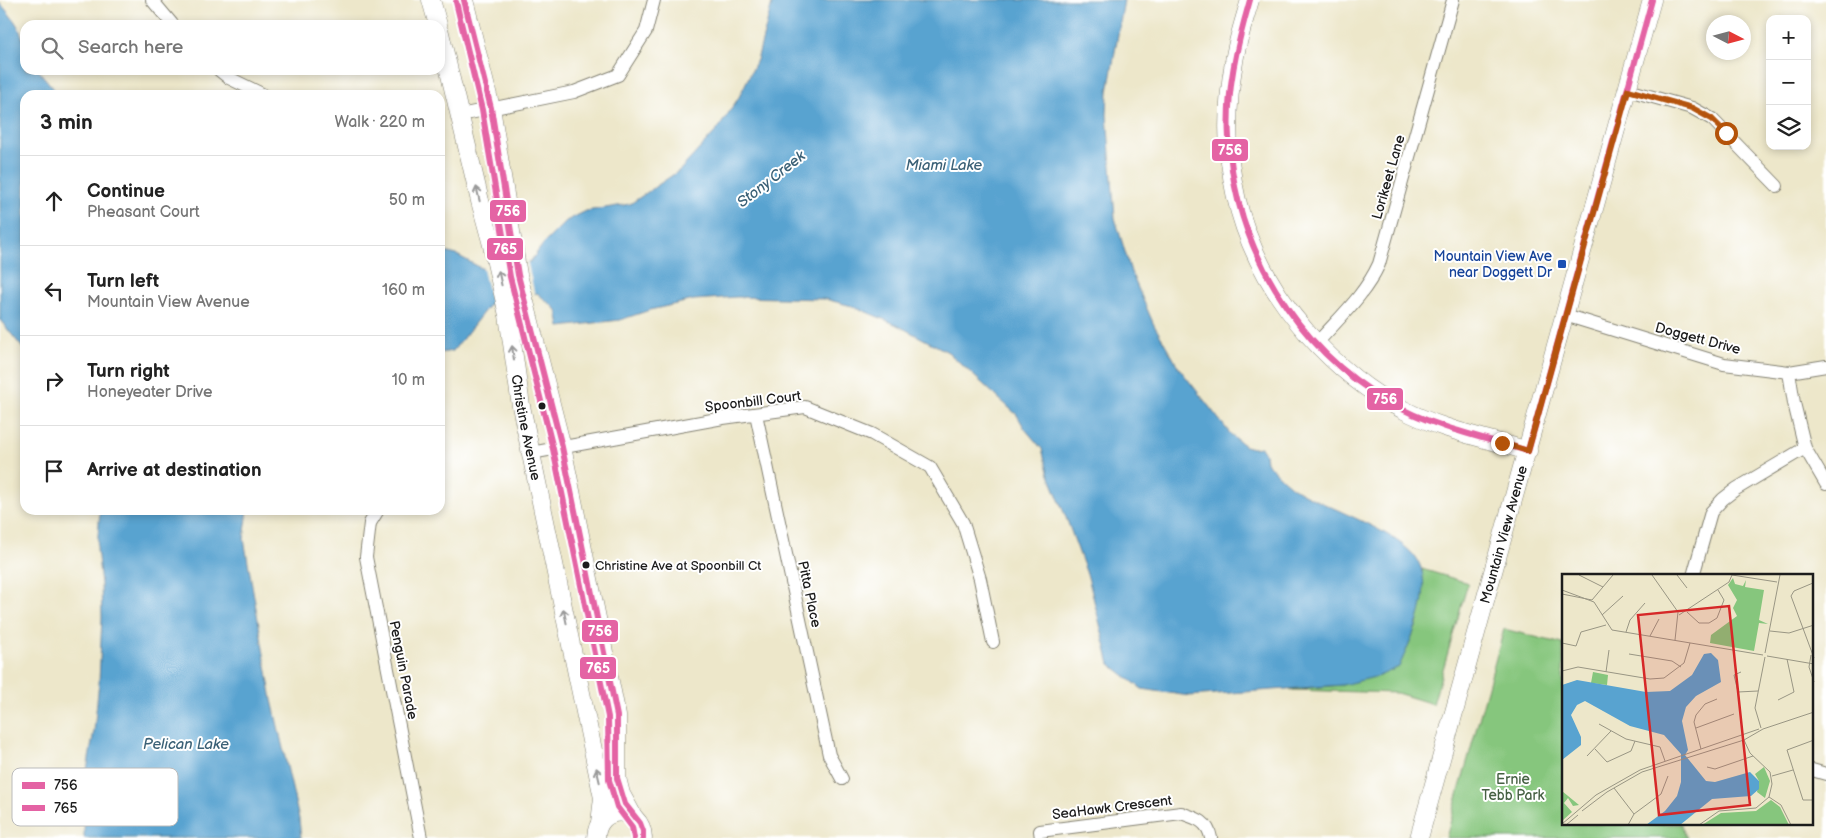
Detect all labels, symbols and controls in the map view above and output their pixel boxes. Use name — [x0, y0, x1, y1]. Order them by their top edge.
north arrow — [1706, 15, 1751, 60]
map controls — [1766, 15, 1811, 150]
button: + — [1766, 15, 1811, 60]
search box — [20, 20, 445, 75]
icon: search — [38, 34, 66, 62]
text: Search here — [78, 36, 183, 59]
button: − — [1766, 60, 1811, 105]
button: layers — [1766, 105, 1811, 150]
text: 3 min — [40, 110, 93, 135]
text: Walk · 220 m — [335, 113, 425, 132]
route start — [1715, 122, 1738, 145]
street label: Lorikeet Lane — [1368, 133, 1409, 221]
line badge: 756 — [1211, 138, 1249, 162]
text: 756 — [1218, 142, 1242, 159]
water label: Stony Creek — [733, 146, 810, 212]
water label: Miami Lake — [906, 156, 983, 175]
text: Continue — [87, 180, 165, 203]
one-way arrow — [473, 186, 482, 202]
icon: ahead — [40, 187, 68, 215]
text: 50 m — [389, 191, 425, 210]
line badge: 756 — [489, 199, 527, 223]
text: Pheasant Court — [87, 203, 200, 222]
text: 756 — [496, 203, 520, 220]
line badge: 765 — [486, 237, 524, 261]
text: 765 — [493, 241, 517, 258]
place label: Mountain View Ave near Doggett Dr — [1434, 248, 1553, 281]
marker: Mountain View Ave near Doggett Dr — [1556, 258, 1568, 270]
text: Turn left — [87, 270, 159, 293]
one-way arrow — [494, 270, 504, 286]
icon: left — [40, 277, 68, 305]
text: 160 m — [382, 281, 425, 300]
text: Mountain View Avenue — [87, 293, 250, 312]
street label: Doggett Drive — [1653, 319, 1742, 358]
one-way arrow — [508, 346, 518, 362]
text: Turn right — [87, 360, 170, 383]
icon: right — [40, 367, 68, 395]
text: 10 m — [392, 371, 425, 390]
street label: Christine Avenue — [508, 373, 544, 482]
text: Honeyeater Drive — [87, 383, 213, 402]
street label: Spoonbill Court — [704, 387, 803, 416]
line badge: 756 — [1366, 387, 1404, 411]
text: 756 — [1373, 391, 1397, 408]
unlabelled marker — [537, 401, 547, 411]
route end — [1491, 432, 1514, 455]
icon: arrive — [40, 457, 68, 485]
text: Arrive at destination — [87, 459, 262, 482]
street label: Mountain View Avenue — [1477, 464, 1531, 606]
place label: Christine Ave at Spoonbill Ct — [595, 558, 761, 574]
street label: Pitta Place — [794, 559, 825, 629]
marker: Christine Ave at Spoonbill Ct — [581, 560, 591, 570]
inset map — [1562, 574, 1814, 826]
one-way arrow — [560, 608, 569, 624]
street label: Penguin Parade — [386, 619, 421, 721]
line badge: 756 — [581, 619, 619, 643]
text: 756 — [588, 623, 612, 640]
line badge: 765 — [579, 656, 617, 680]
text: 765 — [586, 660, 610, 677]
water label: Pelican Lake — [143, 735, 229, 754]
one-way arrow — [593, 767, 602, 783]
legend — [12, 768, 178, 826]
park label: Ernie Tebb Park — [1482, 771, 1545, 804]
text: 756 — [54, 777, 78, 794]
street label: SeaHawk Crescent — [1051, 792, 1174, 823]
text: 765 — [54, 800, 77, 817]

